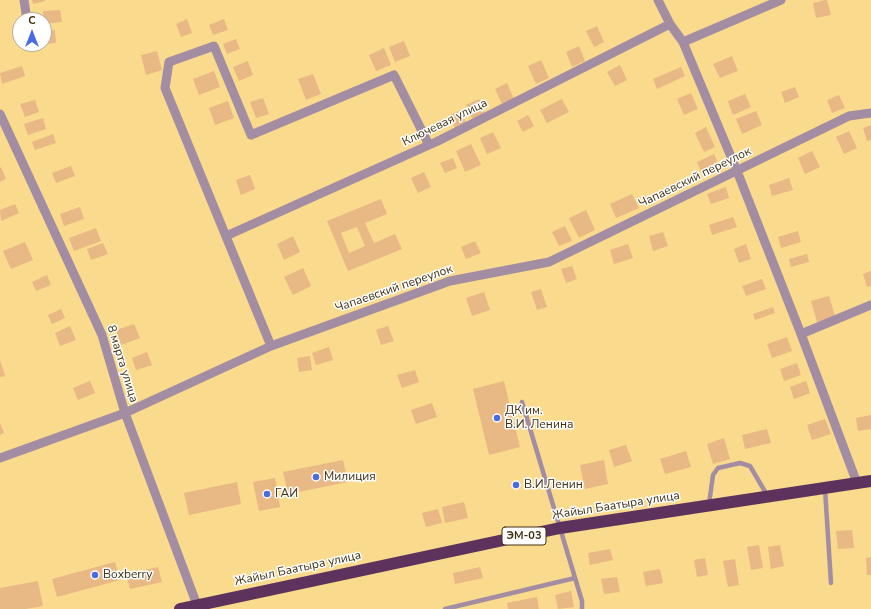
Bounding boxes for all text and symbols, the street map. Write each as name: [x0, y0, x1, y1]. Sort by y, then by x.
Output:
north arrow: [12, 12, 52, 52]
text: С: [28, 13, 36, 28]
street label: Ключевая улица: [400, 96, 490, 150]
street label: Чапаевский переулок: [636, 145, 754, 211]
street label: Чапаевский переулок: [333, 262, 455, 316]
street label: 8 марта улица: [103, 324, 141, 404]
place label: ДК им. В.И. Ленина: [505, 404, 573, 432]
marker: ДК им. В.И. Ленина: [492, 413, 502, 423]
place label: Милиция: [324, 470, 376, 484]
marker: Милиция: [311, 472, 321, 482]
place label: В.И.Ленин: [524, 478, 583, 492]
marker: В.И.Ленин: [511, 480, 521, 490]
place label: ГАИ: [275, 487, 298, 501]
marker: ГАИ: [262, 489, 272, 499]
street label: Жайыл Баатыра улица: [551, 489, 681, 523]
road number: ЭМ-03: [502, 527, 546, 545]
street label: Жайыл Баатыра улица: [233, 549, 363, 589]
place label: Boxberry: [103, 568, 152, 582]
marker: Boxberry: [90, 570, 100, 580]

